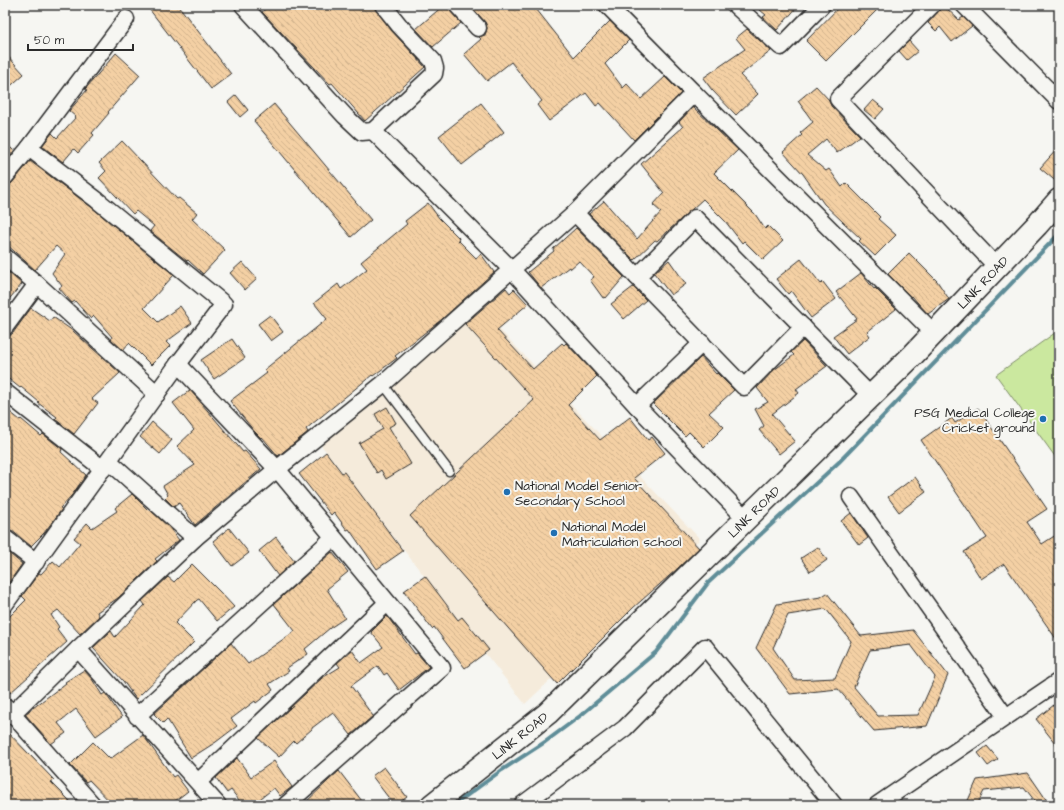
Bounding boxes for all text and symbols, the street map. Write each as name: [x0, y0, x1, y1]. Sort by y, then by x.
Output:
scale bar: [28, 26, 133, 52]
text: 50 m: [34, 32, 65, 49]
street label: LINK ROAD: [954, 252, 1013, 313]
place label: PSG Medical College Cricket ground: [914, 404, 1035, 438]
marker: PSG Medical College Cricket ground: [1038, 414, 1048, 424]
place label: National Model Senior Secondary School: [515, 477, 642, 511]
street label: LINK ROAD: [724, 482, 785, 542]
marker: National Model Senior Secondary School: [502, 487, 512, 497]
place label: National Model Matriculation school: [562, 518, 681, 551]
marker: National Model Matriculation school: [549, 528, 559, 538]
street label: LINK ROAD: [489, 708, 553, 764]

